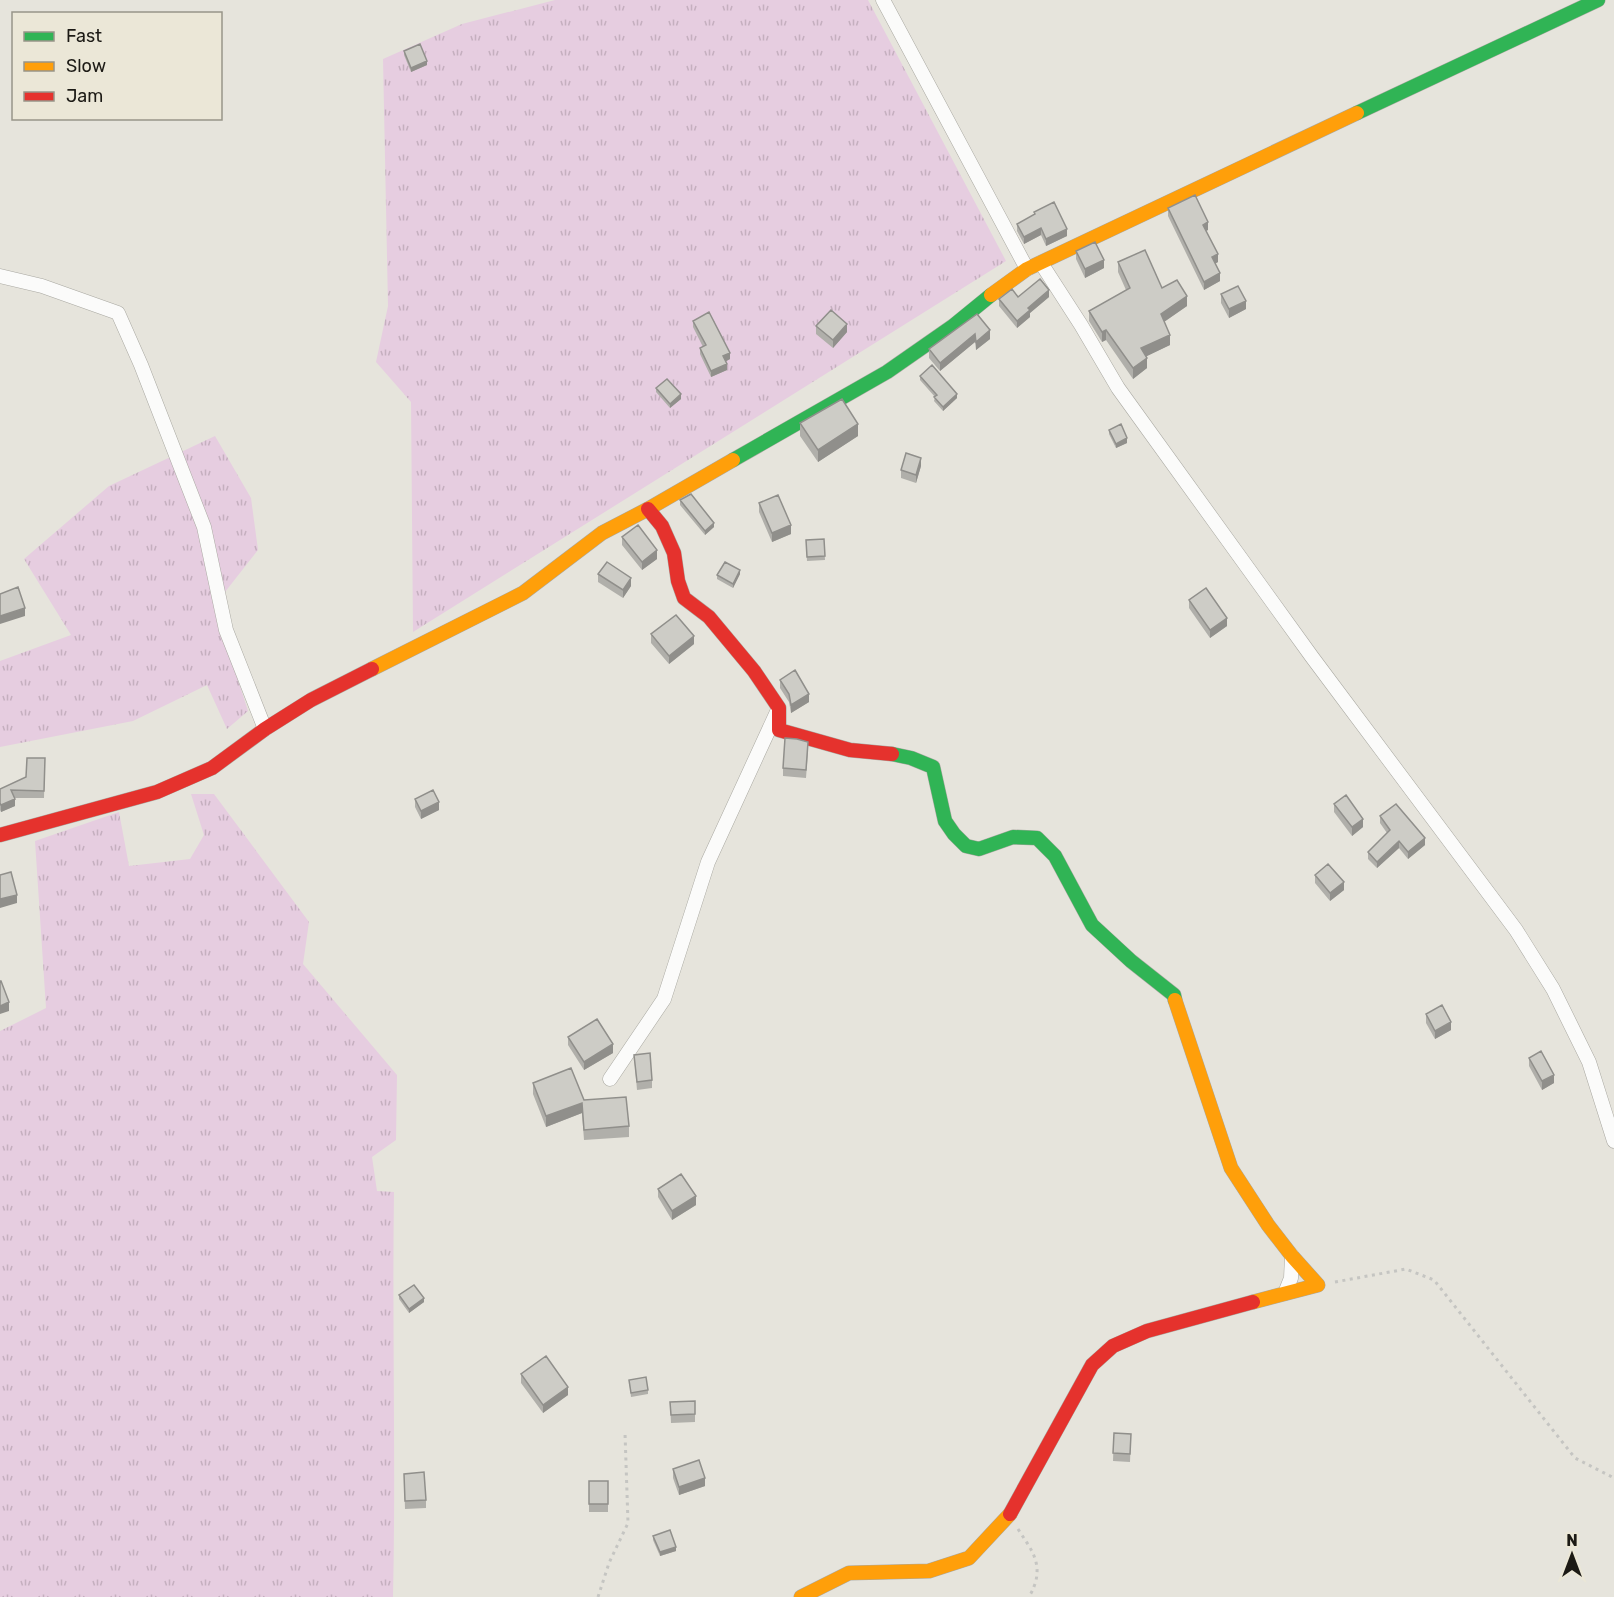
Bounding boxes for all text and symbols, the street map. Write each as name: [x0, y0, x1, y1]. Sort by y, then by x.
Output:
legend: [12, 12, 222, 120]
text: Fast: [66, 25, 102, 47]
text: Slow: [66, 55, 106, 77]
text: Jam: [66, 85, 103, 107]
north arrow: [1542, 1525, 1602, 1585]
text: N: [1566, 1531, 1578, 1550]

